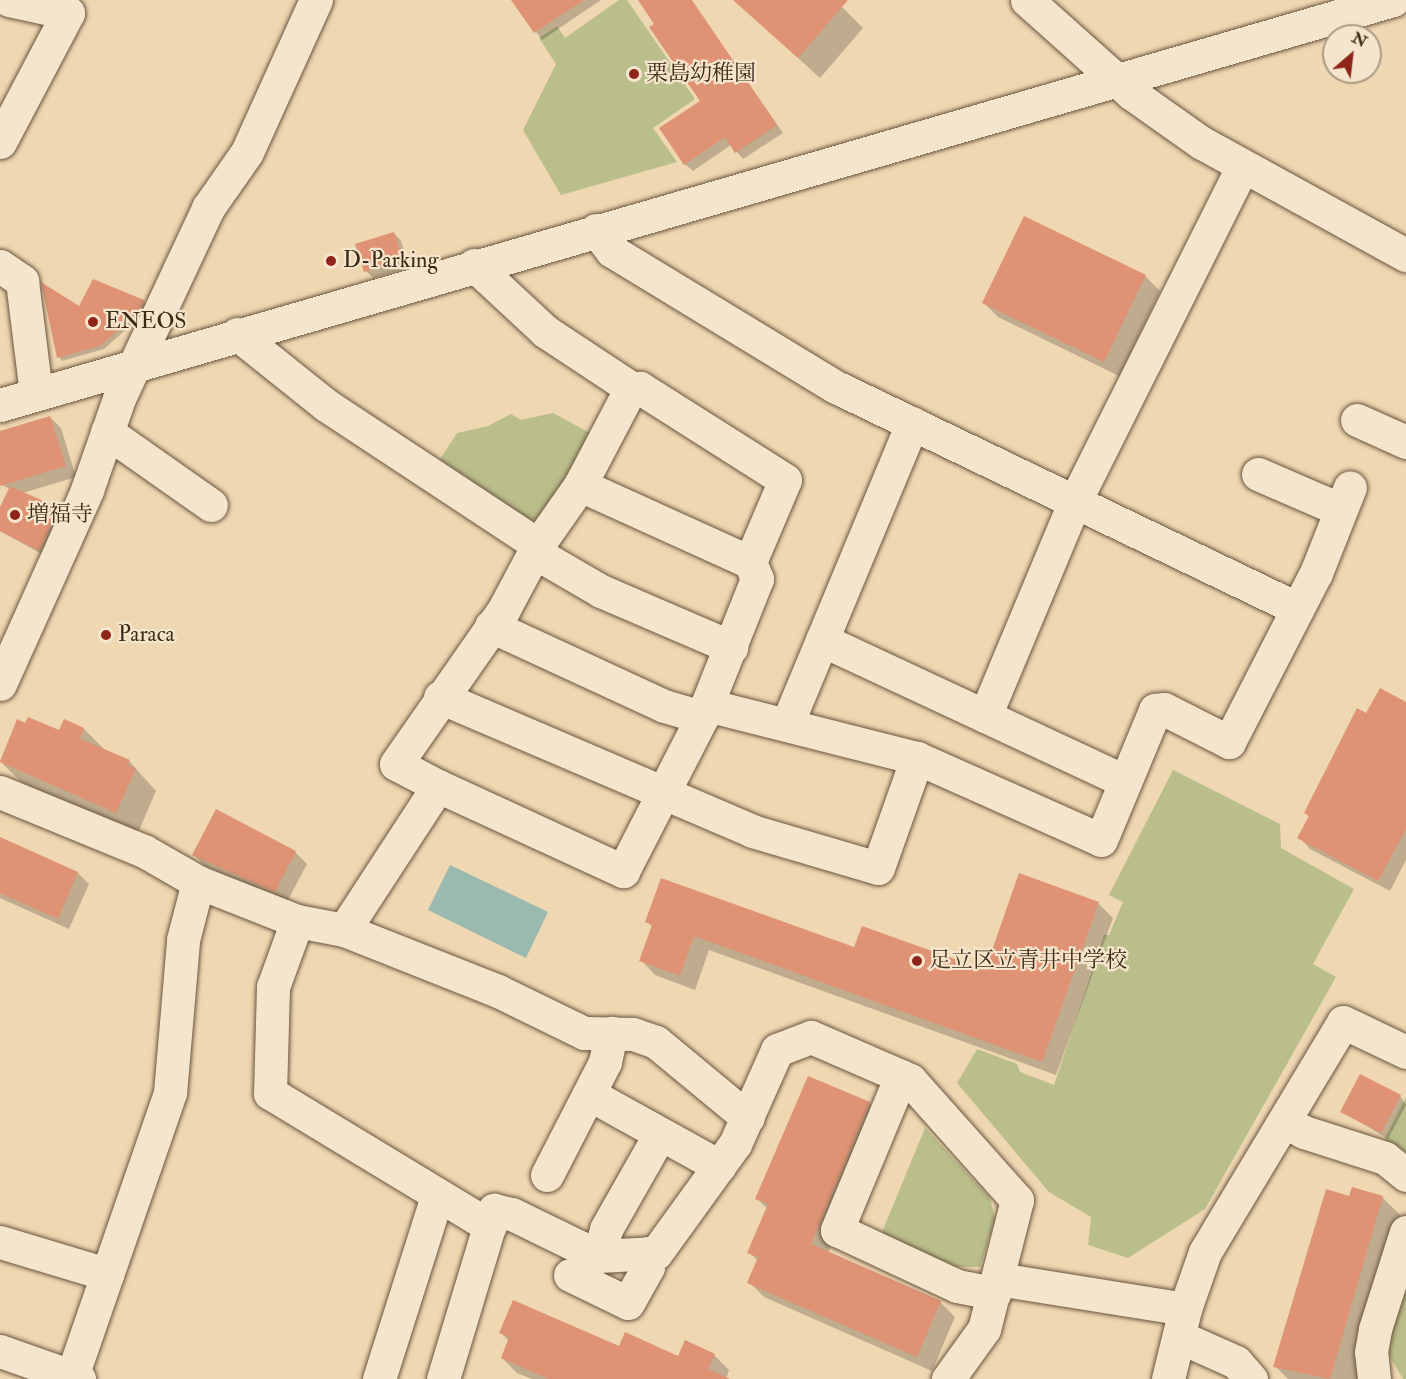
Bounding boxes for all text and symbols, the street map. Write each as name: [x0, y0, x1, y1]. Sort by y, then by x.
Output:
north arrow: [1322, 24, 1382, 84]
text: N: [1348, 28, 1371, 52]
place label: 栗島幼稚園: [646, 61, 756, 87]
marker: 栗島幼稚園: [627, 67, 641, 81]
place label: D-Parking: [343, 248, 438, 274]
marker: D-Parking: [324, 254, 338, 268]
place label: ENEOS: [105, 309, 187, 335]
marker: ENEOS: [86, 315, 100, 329]
place label: 増福寺: [27, 502, 93, 528]
marker: 増福寺: [8, 508, 22, 522]
place label: Paraca: [118, 622, 175, 648]
marker: Paraca: [99, 628, 113, 642]
place label: 足立区立青井中学校: [929, 948, 1127, 974]
marker: 足立区立青井中学校: [910, 954, 924, 968]

